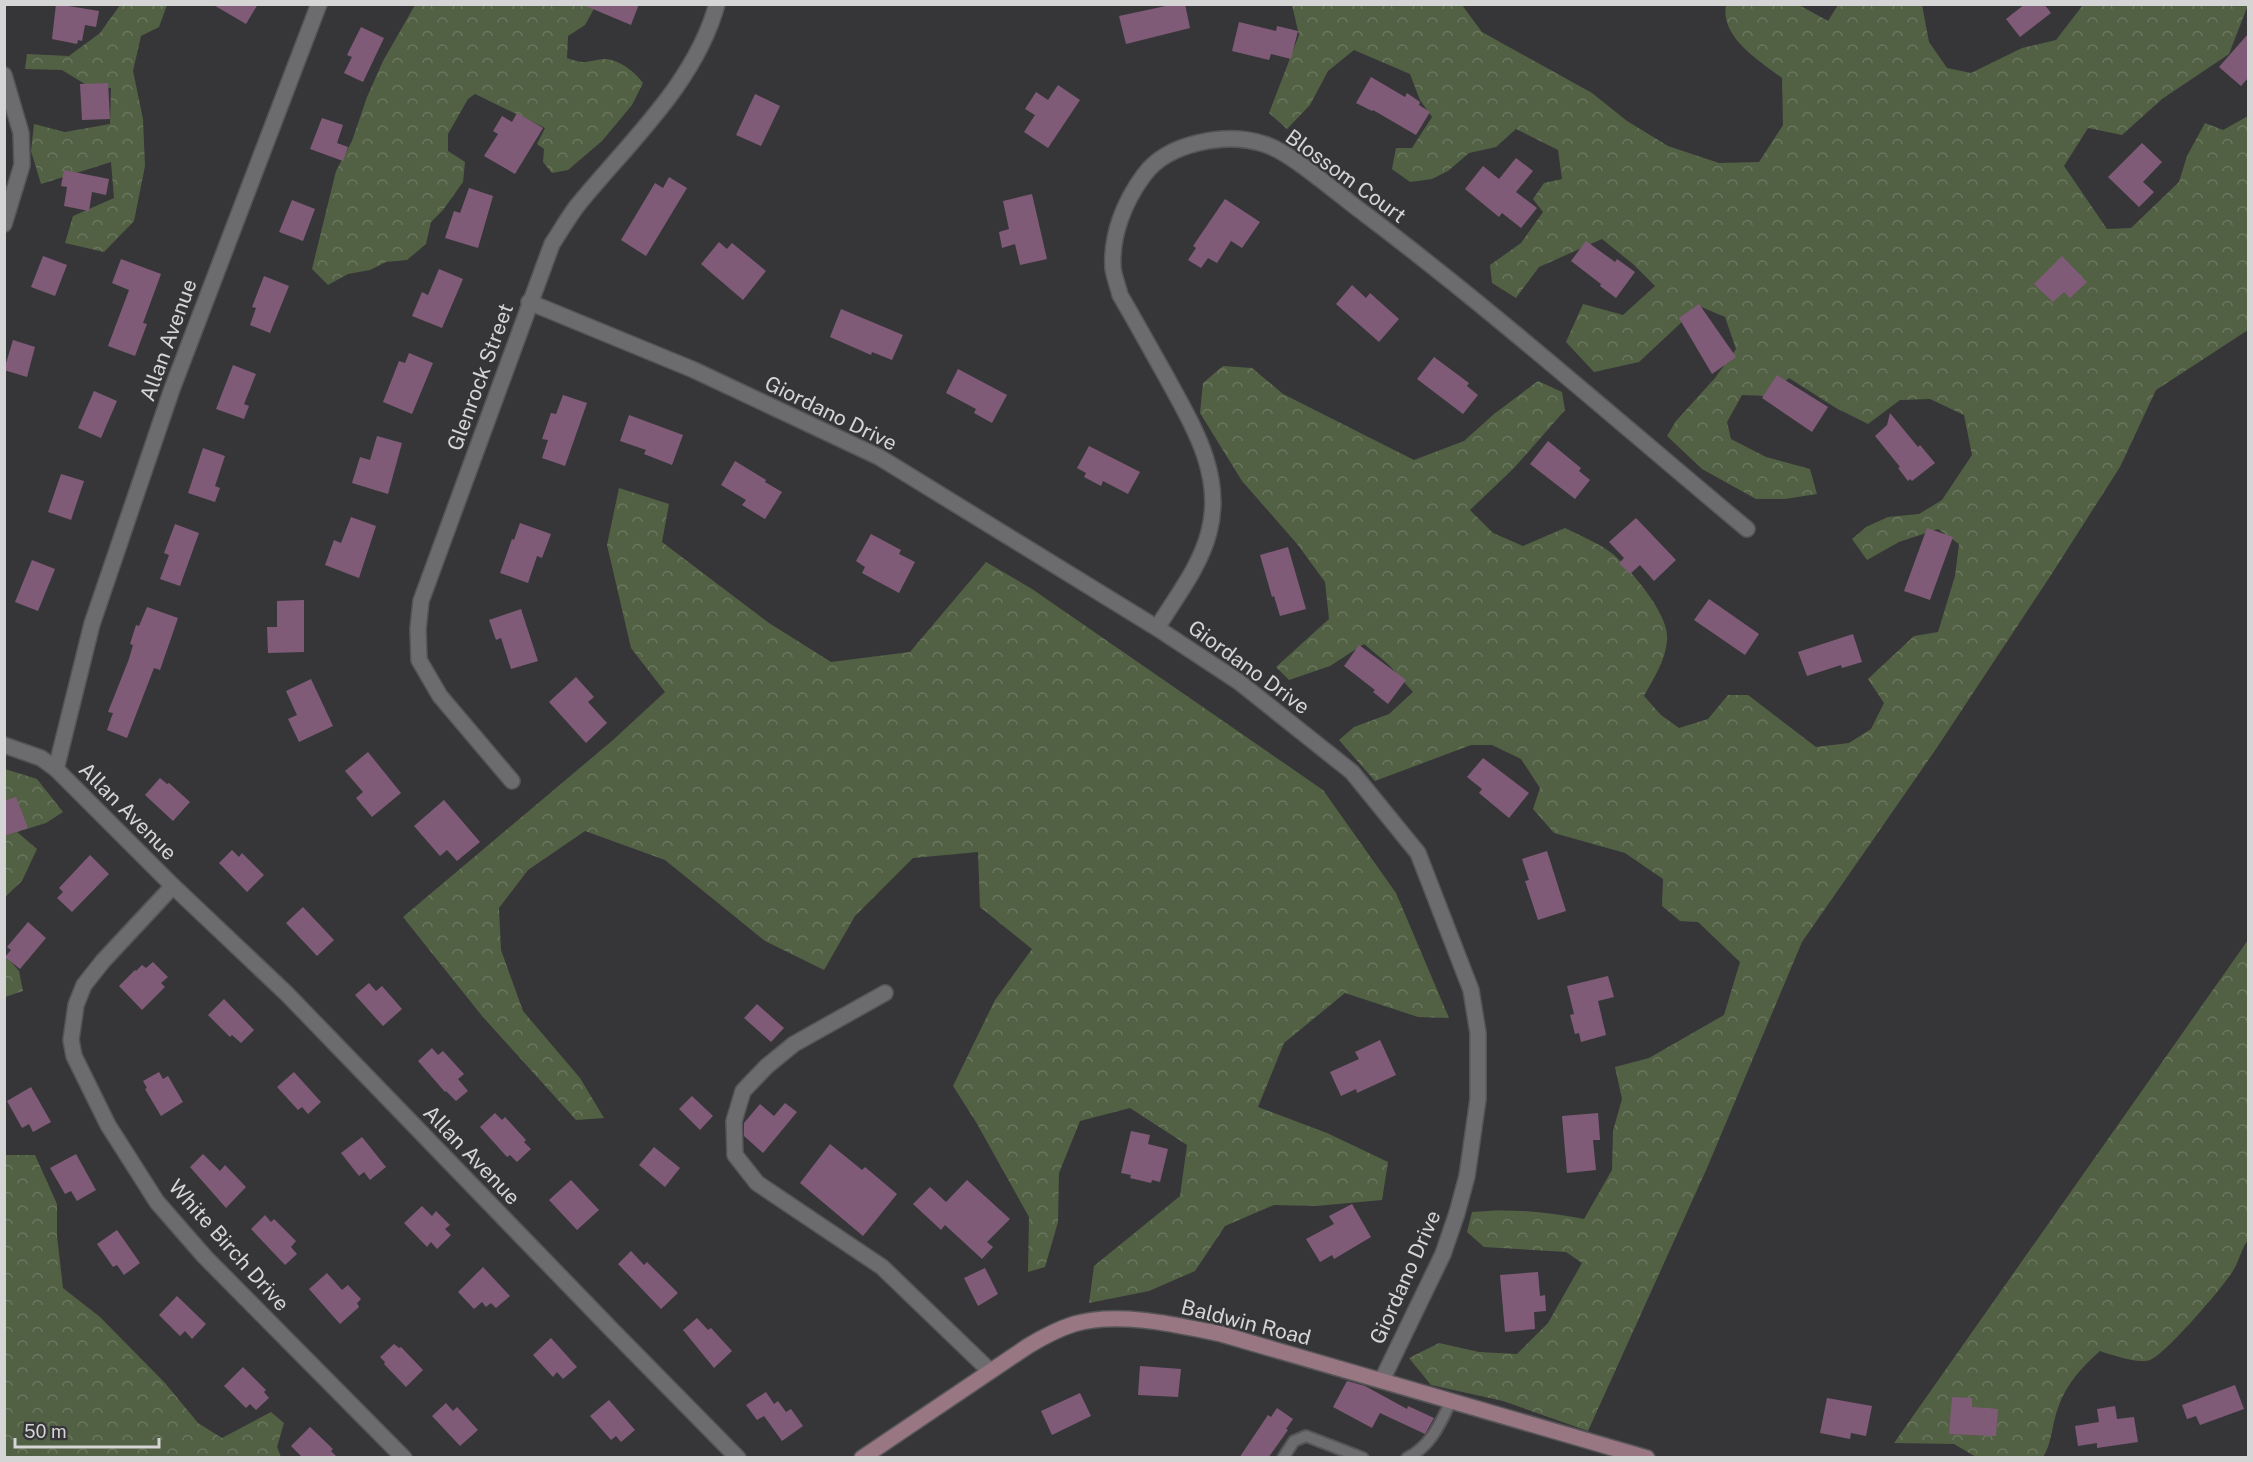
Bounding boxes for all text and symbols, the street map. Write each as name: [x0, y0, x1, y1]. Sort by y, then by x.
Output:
street label: Blossom Court: [1281, 124, 1411, 228]
street label: Allan Avenue: [134, 275, 202, 405]
street label: Glenrock Street: [442, 300, 518, 454]
street label: Giordano Drive: [761, 370, 901, 456]
street label: Giordano Drive: [1183, 615, 1315, 719]
street label: Allan Avenue: [74, 757, 182, 865]
street label: Allan Avenue: [418, 1100, 526, 1210]
street label: White Birch Drive: [163, 1174, 295, 1316]
street label: Giordano Drive: [1364, 1206, 1446, 1348]
street label: Baldwin Road: [1179, 1294, 1313, 1350]
scale bar: [15, 1411, 159, 1449]
text: 50 m: [24, 1421, 67, 1442]

